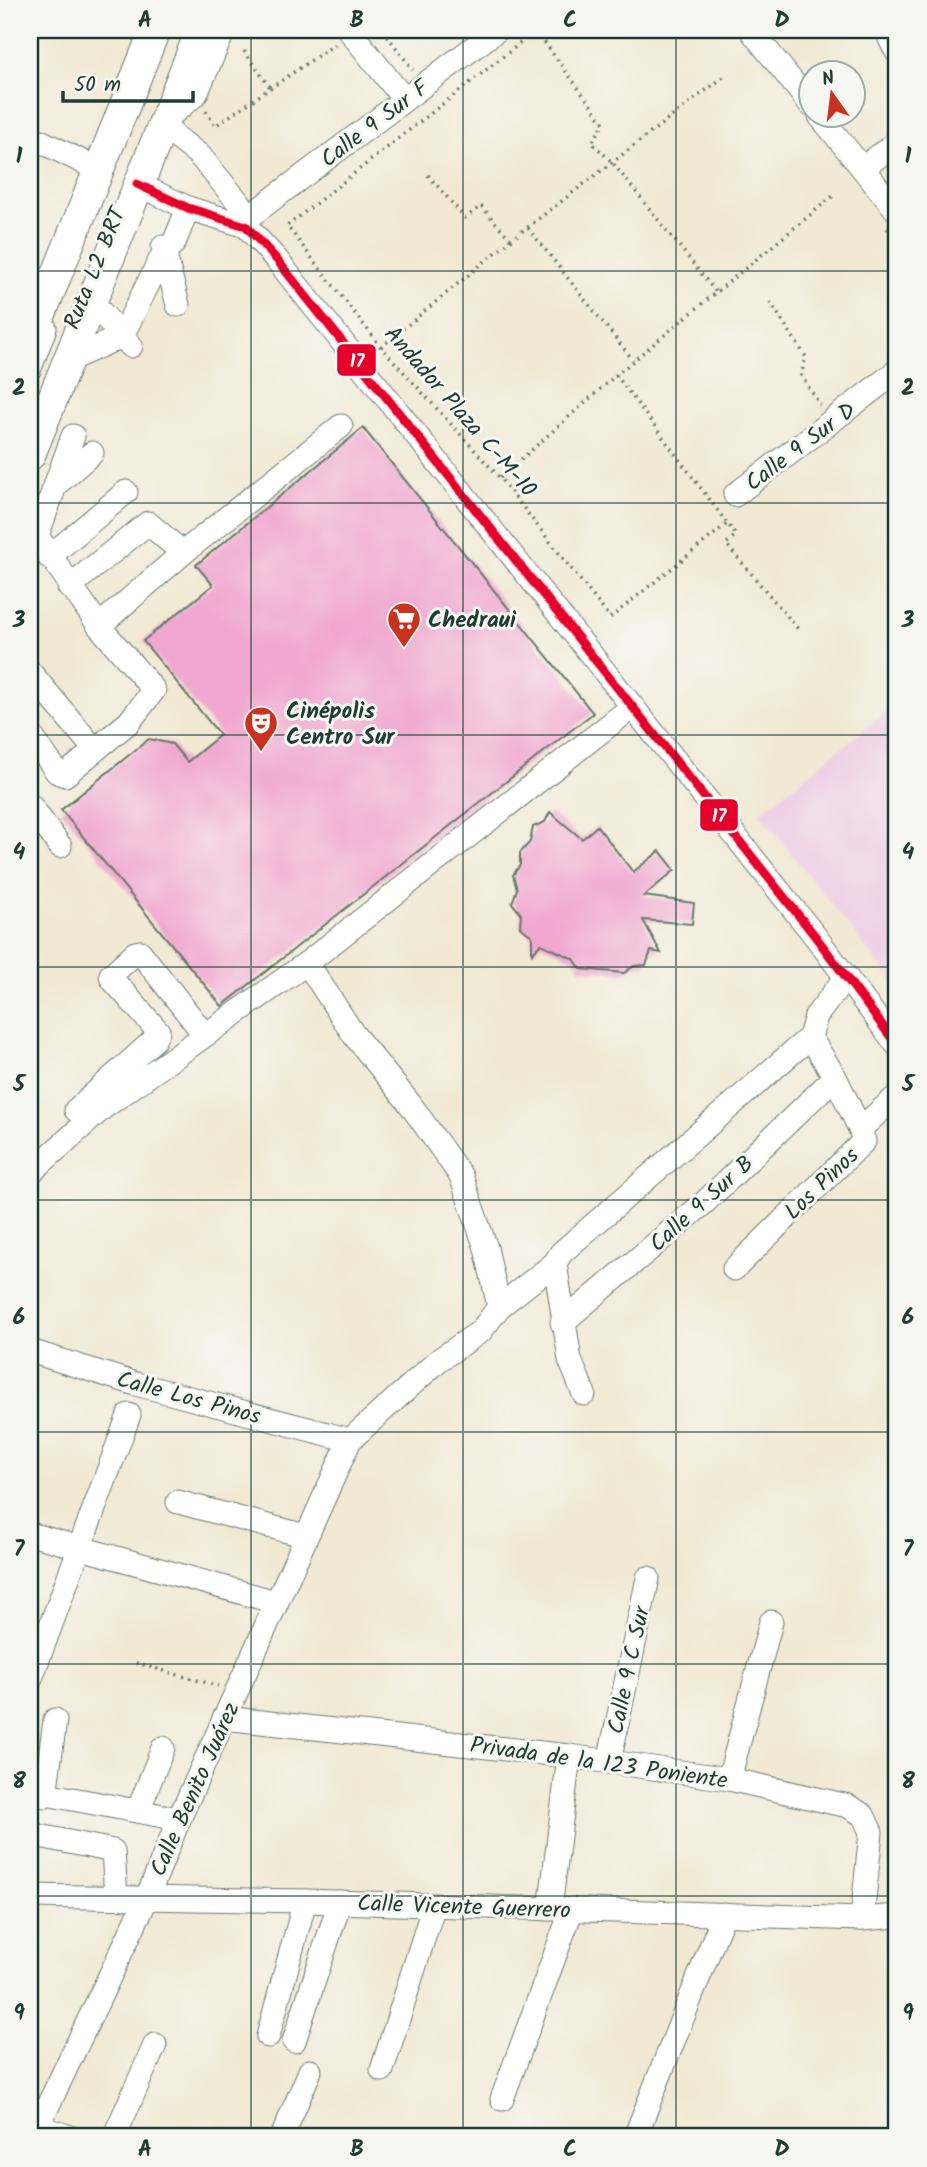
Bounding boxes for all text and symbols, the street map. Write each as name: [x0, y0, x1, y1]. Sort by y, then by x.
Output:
text: A: [138, 3, 152, 39]
text: B: [350, 3, 364, 39]
text: C: [563, 3, 577, 39]
text: D: [774, 3, 790, 39]
scale bar: [63, 60, 192, 104]
north arrow: [797, 60, 867, 130]
text: N: [819, 63, 838, 95]
text: 50 m: [74, 69, 121, 102]
street label: Calle 9 Sur F: [313, 71, 439, 177]
text: 1: [16, 139, 23, 175]
text: 1: [905, 139, 912, 175]
street label: Ruta L2 BRT: [55, 201, 137, 335]
street label: Andador Plaza C-M-10: [374, 318, 545, 506]
line badge: 17: [336, 343, 377, 377]
text: 17: [350, 347, 365, 377]
text: 2: [12, 371, 26, 407]
text: 2: [901, 371, 915, 407]
street label: Calle 9 Sur D: [738, 394, 864, 501]
supermarket icon: Chedraui: [385, 600, 423, 649]
text: 3: [12, 603, 26, 639]
place label: Chedraui: [428, 603, 517, 639]
text: 3: [901, 603, 915, 639]
place label: Cinépolis Centro Sur: [286, 694, 396, 756]
theatre icon: Cinépolis Centro Sur: [242, 704, 280, 753]
line badge: 17: [699, 798, 739, 832]
text: 17: [712, 802, 727, 832]
text: 4: [13, 835, 26, 871]
text: 4: [902, 835, 915, 871]
text: 5: [12, 1067, 27, 1103]
text: 5: [901, 1067, 916, 1103]
street label: Los Pinos: [777, 1139, 868, 1229]
street label: Calle 9 Sur B: [642, 1147, 763, 1262]
text: 6: [13, 1300, 25, 1336]
text: 6: [902, 1300, 914, 1336]
street label: Calle Los Pinos: [112, 1362, 265, 1436]
text: 7: [14, 1532, 26, 1568]
text: 7: [903, 1532, 915, 1568]
street label: Calle 9 C Sur: [599, 1602, 661, 1738]
street label: Calle Benito Juárez: [141, 1697, 250, 1883]
street label: Privada de la 123 Poniente: [468, 1728, 730, 1800]
text: 8: [12, 1764, 26, 1800]
text: 8: [901, 1764, 915, 1800]
street label: Calle Vicente Guerrero: [357, 1886, 571, 1930]
text: 9: [13, 1996, 25, 2032]
text: 9: [902, 1996, 914, 2032]
text: A: [138, 2132, 152, 2167]
text: B: [350, 2132, 364, 2167]
text: C: [563, 2132, 577, 2167]
text: D: [774, 2132, 790, 2167]

